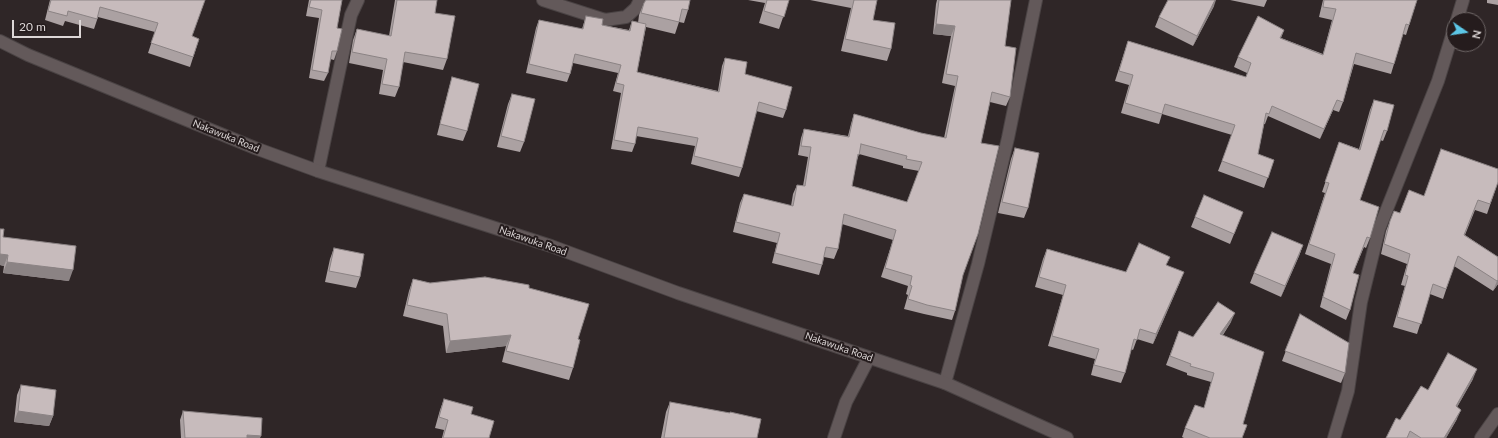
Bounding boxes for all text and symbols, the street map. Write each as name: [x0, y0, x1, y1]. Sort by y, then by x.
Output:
scale bar: [14, 12, 83, 38]
north arrow: [1446, 12, 1486, 52]
text: 20 m: [19, 19, 46, 34]
text: N: [1470, 29, 1484, 40]
street label: Nakawuka Road: [191, 117, 261, 155]
street label: Nakawuka Road: [498, 224, 568, 258]
street label: Nakawuka Road: [804, 330, 874, 364]

